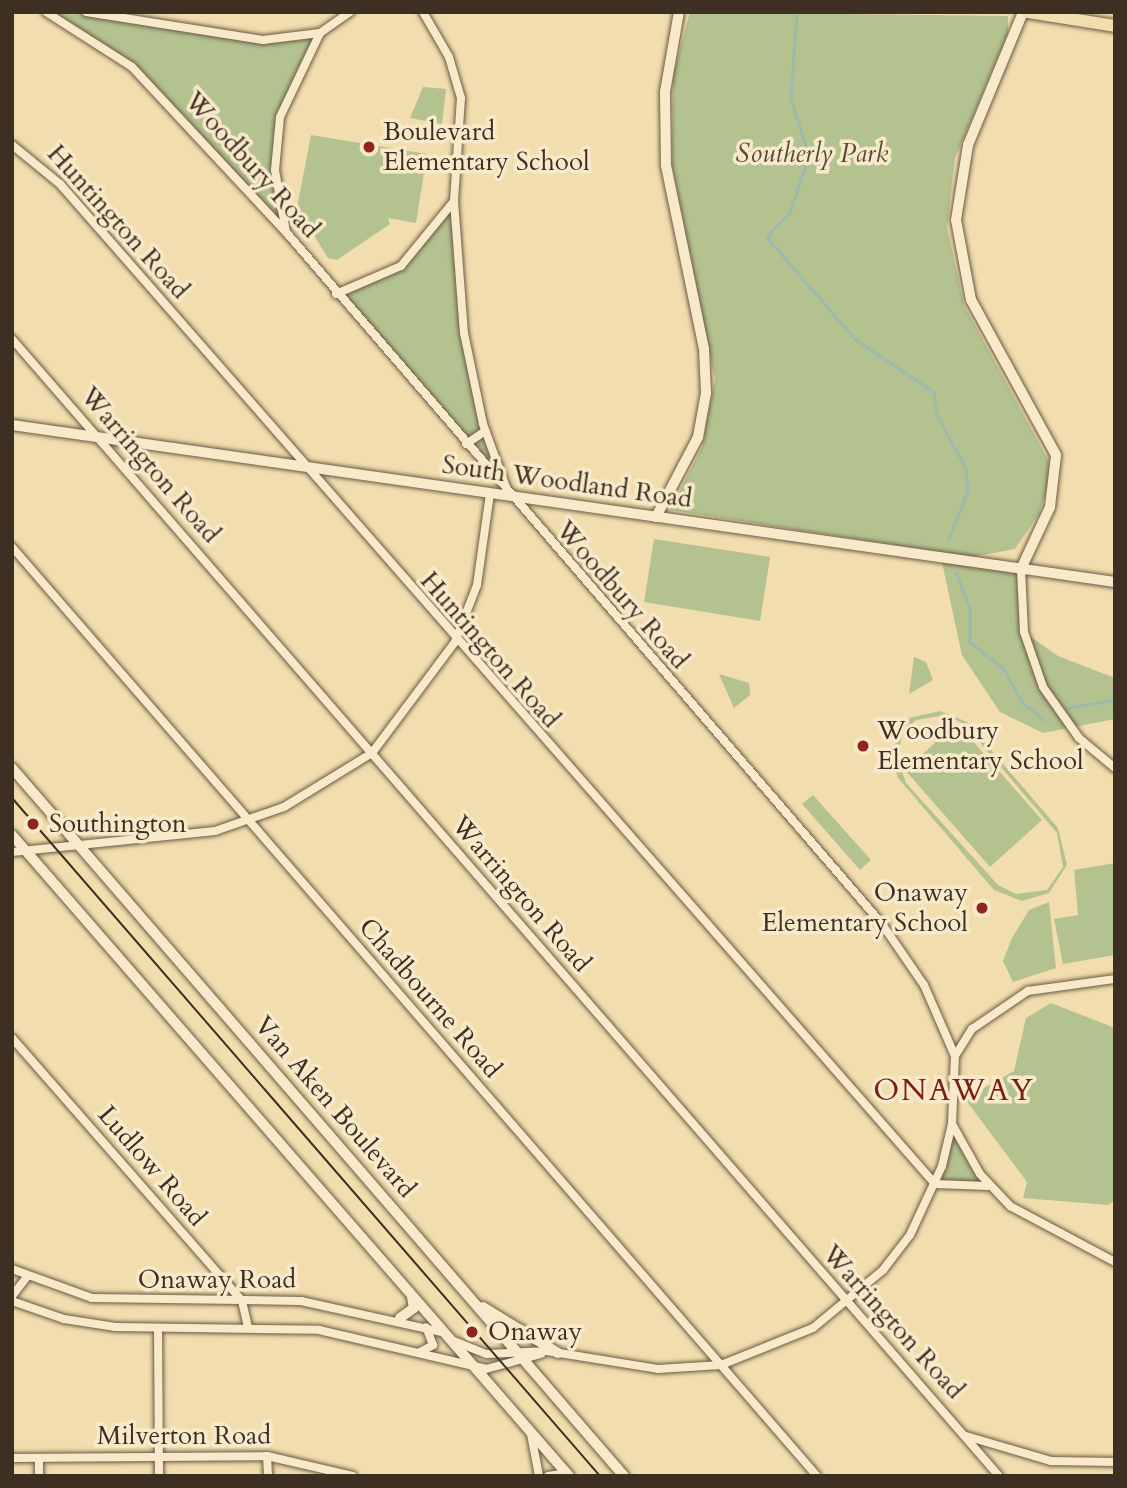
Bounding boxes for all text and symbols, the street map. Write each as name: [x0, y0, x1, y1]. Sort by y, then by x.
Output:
street label: Woodbury Road: [178, 85, 326, 245]
place label: Boulevard Elementary School: [383, 116, 590, 178]
street label: Huntington Road: [41, 138, 195, 306]
park label: Southerly Park: [736, 138, 888, 170]
marker: Boulevard Elementary School: [361, 139, 377, 155]
street label: Warrington Road: [74, 381, 226, 549]
street label: South Woodland Road: [440, 449, 694, 515]
street label: Woodbury Road: [549, 514, 695, 676]
street label: Huntington Road: [414, 565, 566, 735]
place label: Woodbury Elementary School: [877, 715, 1084, 776]
marker: Woodbury Elementary School: [855, 738, 871, 754]
place label: Southington: [49, 808, 187, 840]
street label: Warrington Road: [445, 810, 597, 978]
marker: Southington: [23, 814, 43, 834]
place label: Onaway Elementary School: [761, 877, 968, 938]
marker: Onaway Elementary School: [974, 900, 990, 916]
street label: Chadbourne Road: [352, 912, 508, 1084]
street label: Van Aken Boulevard: [248, 1010, 422, 1204]
district label: ONAWAY: [874, 1073, 1034, 1109]
street label: Ludlow Road: [91, 1099, 213, 1233]
street label: Warrington Road: [816, 1238, 970, 1406]
street label: Onaway Road: [138, 1264, 296, 1296]
place label: Onaway: [488, 1316, 582, 1348]
marker: Onaway: [462, 1322, 482, 1342]
street label: Milverton Road: [97, 1420, 271, 1452]

